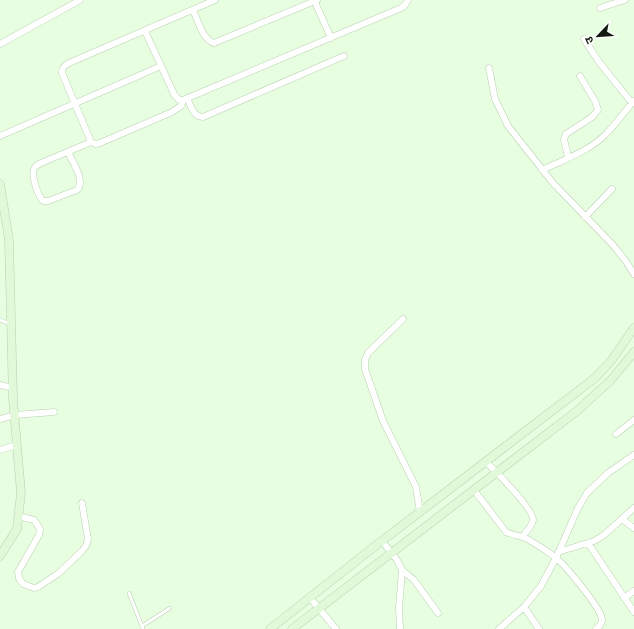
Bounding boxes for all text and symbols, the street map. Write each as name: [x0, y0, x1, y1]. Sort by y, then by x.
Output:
north arrow: [578, 16, 618, 56]
text: उ: [581, 34, 597, 46]

